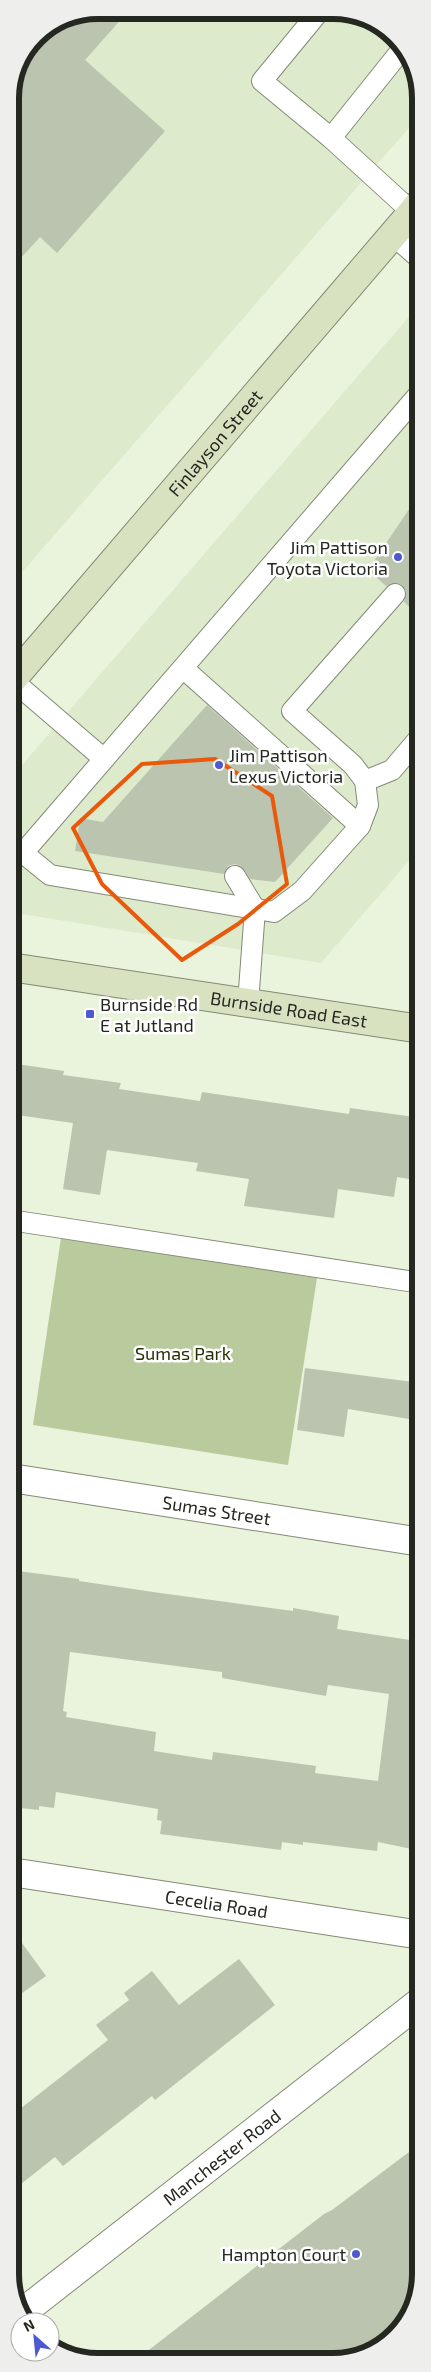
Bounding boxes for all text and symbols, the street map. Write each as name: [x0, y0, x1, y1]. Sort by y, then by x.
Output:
street label: Finlayson Street: [163, 385, 267, 500]
place label: Jim Pattison Toyota Victoria: [267, 536, 388, 579]
marker: Jim Pattison Toyota Victoria: [392, 551, 404, 563]
place label: Jim Pattison Lexus Victoria: [229, 744, 343, 787]
marker: Jim Pattison Lexus Victoria: [213, 759, 225, 771]
street label: Burnside Road East: [209, 986, 369, 1032]
place label: Burnside Rd E at Jutland: [100, 993, 198, 1036]
marker: Burnside Rd E at Jutland: [84, 1008, 96, 1020]
park label: Sumas Park: [135, 1342, 231, 1364]
street label: Sumas Street: [161, 1491, 272, 1529]
street label: Cecelia Road: [164, 1885, 269, 1922]
street label: Manchester Road: [158, 2104, 285, 2210]
place label: Hampton Court: [222, 2243, 346, 2265]
marker: Hampton Court: [350, 2248, 362, 2260]
north arrow: [10, 2312, 60, 2362]
text: N: [21, 2315, 37, 2335]

